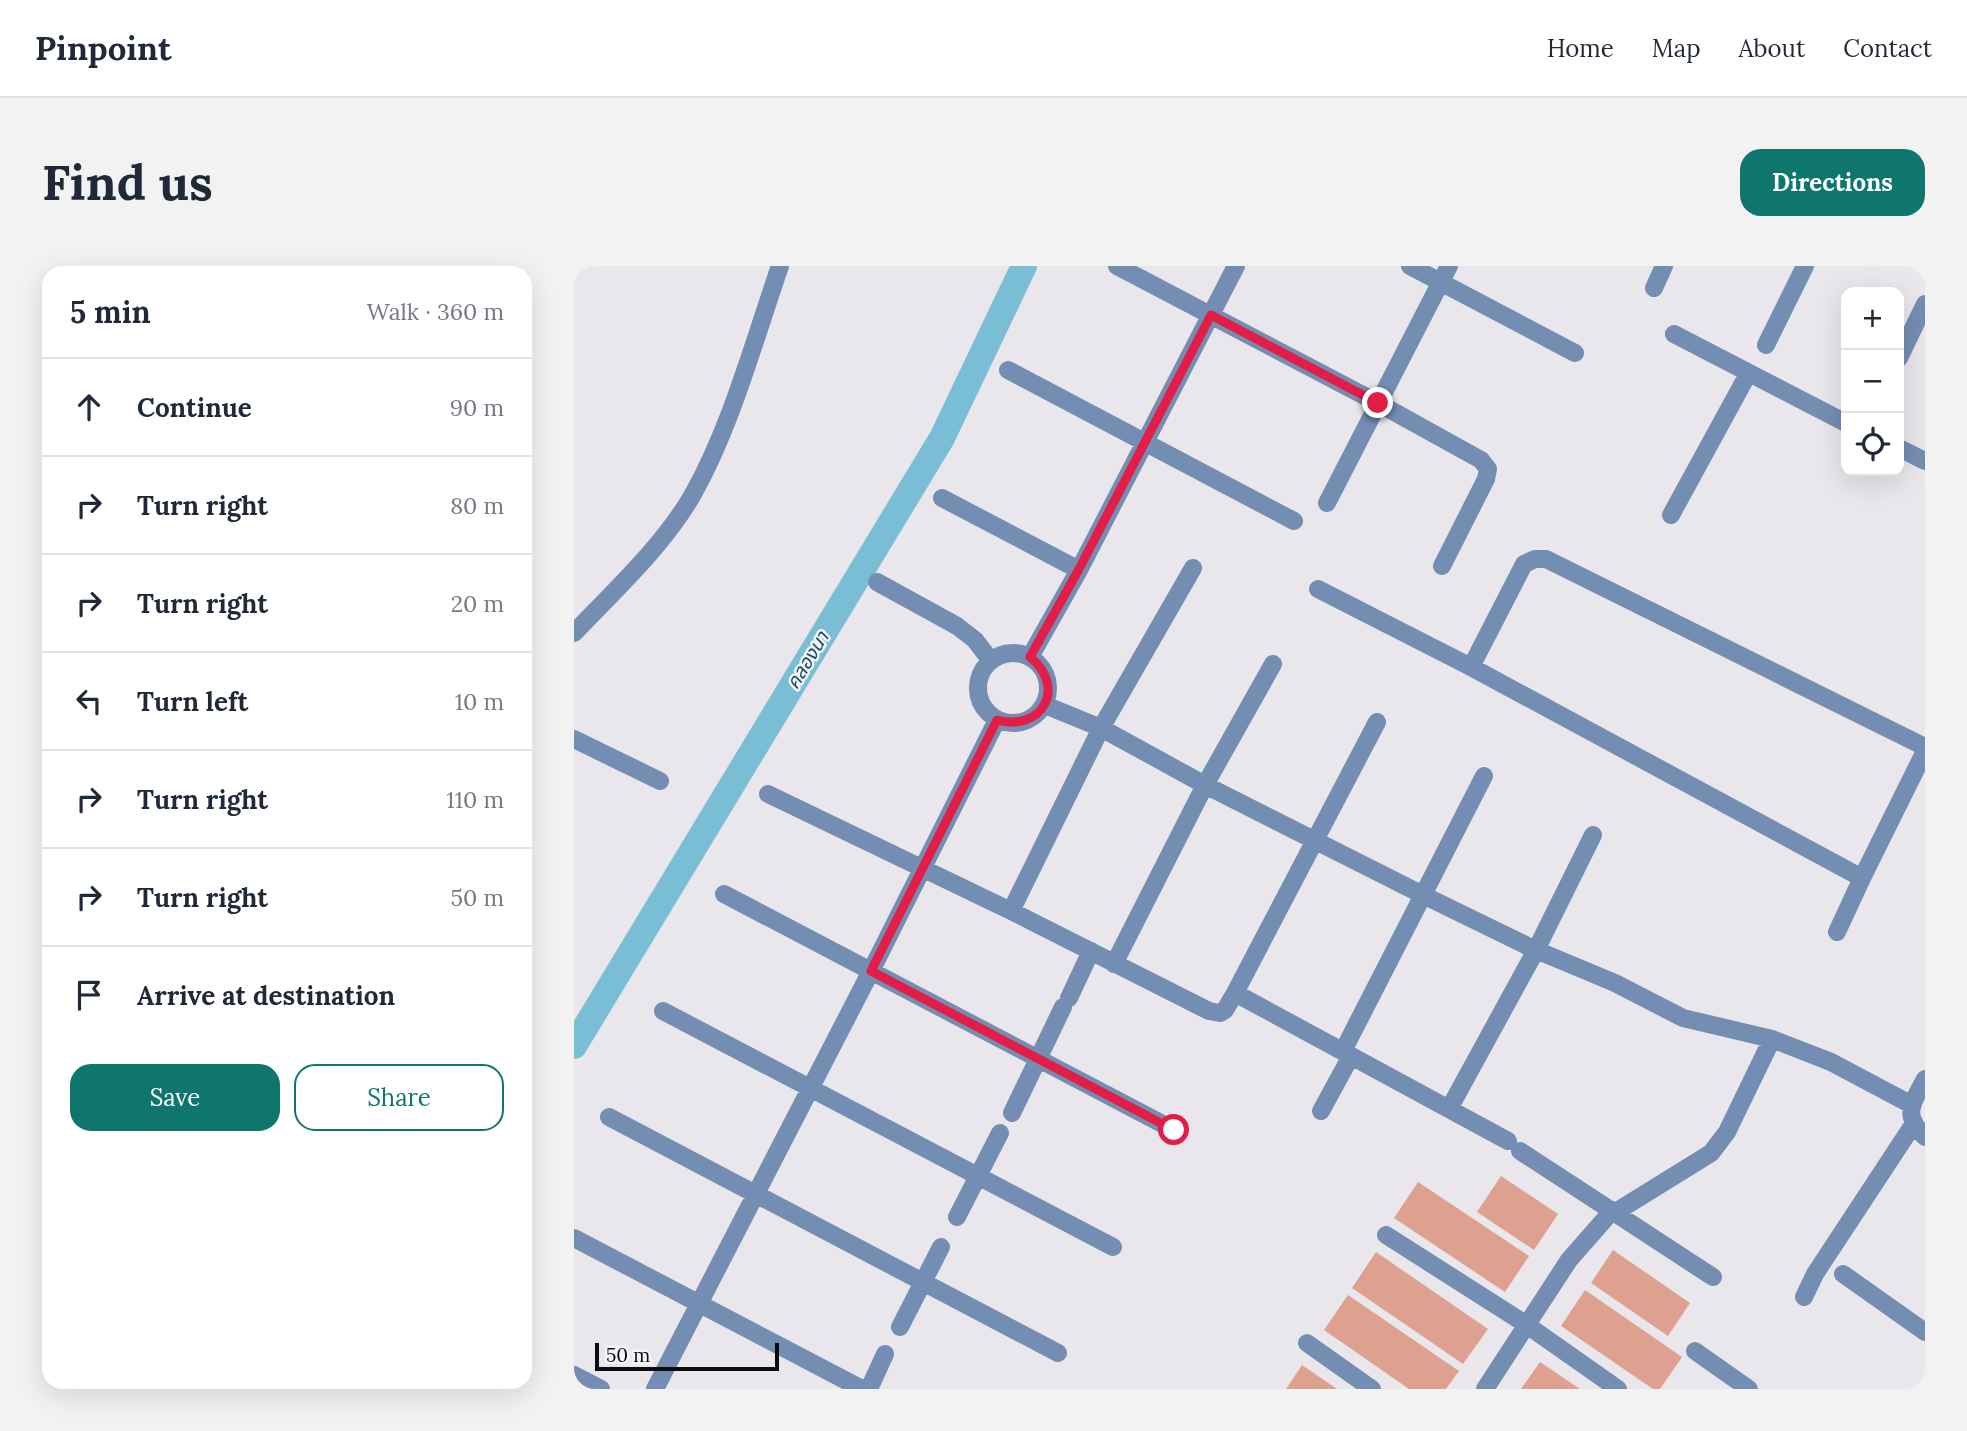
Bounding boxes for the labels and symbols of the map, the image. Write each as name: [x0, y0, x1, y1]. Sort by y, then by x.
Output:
route end: [1362, 387, 1393, 418]
water label: คลองนา: [780, 626, 834, 693]
route start: [1158, 1114, 1189, 1145]
scale bar: [595, 1340, 779, 1372]

